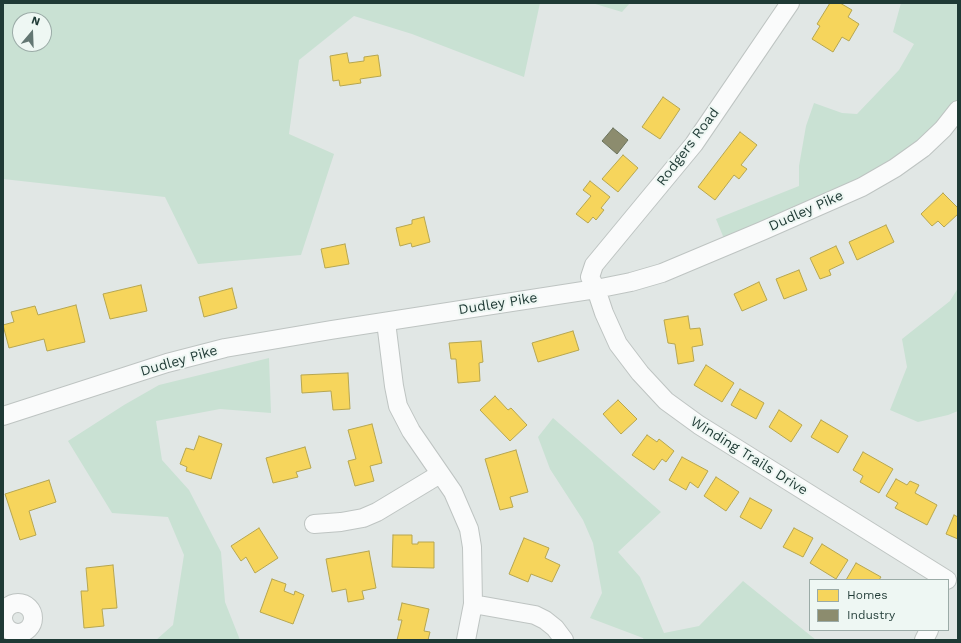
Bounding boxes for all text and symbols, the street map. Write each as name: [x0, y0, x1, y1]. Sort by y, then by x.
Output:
north arrow: [12, 12, 52, 52]
text: N: [30, 14, 42, 29]
street label: Rodgers Road: [653, 105, 723, 189]
street label: Dudley Pike: [766, 187, 846, 235]
street label: Dudley Pike: [457, 289, 539, 319]
street label: Dudley Pike: [138, 342, 220, 380]
street label: Winding Trails Drive: [687, 413, 811, 499]
legend: [809, 579, 949, 631]
text: Homes: [847, 588, 888, 602]
text: Industry: [847, 608, 895, 622]

